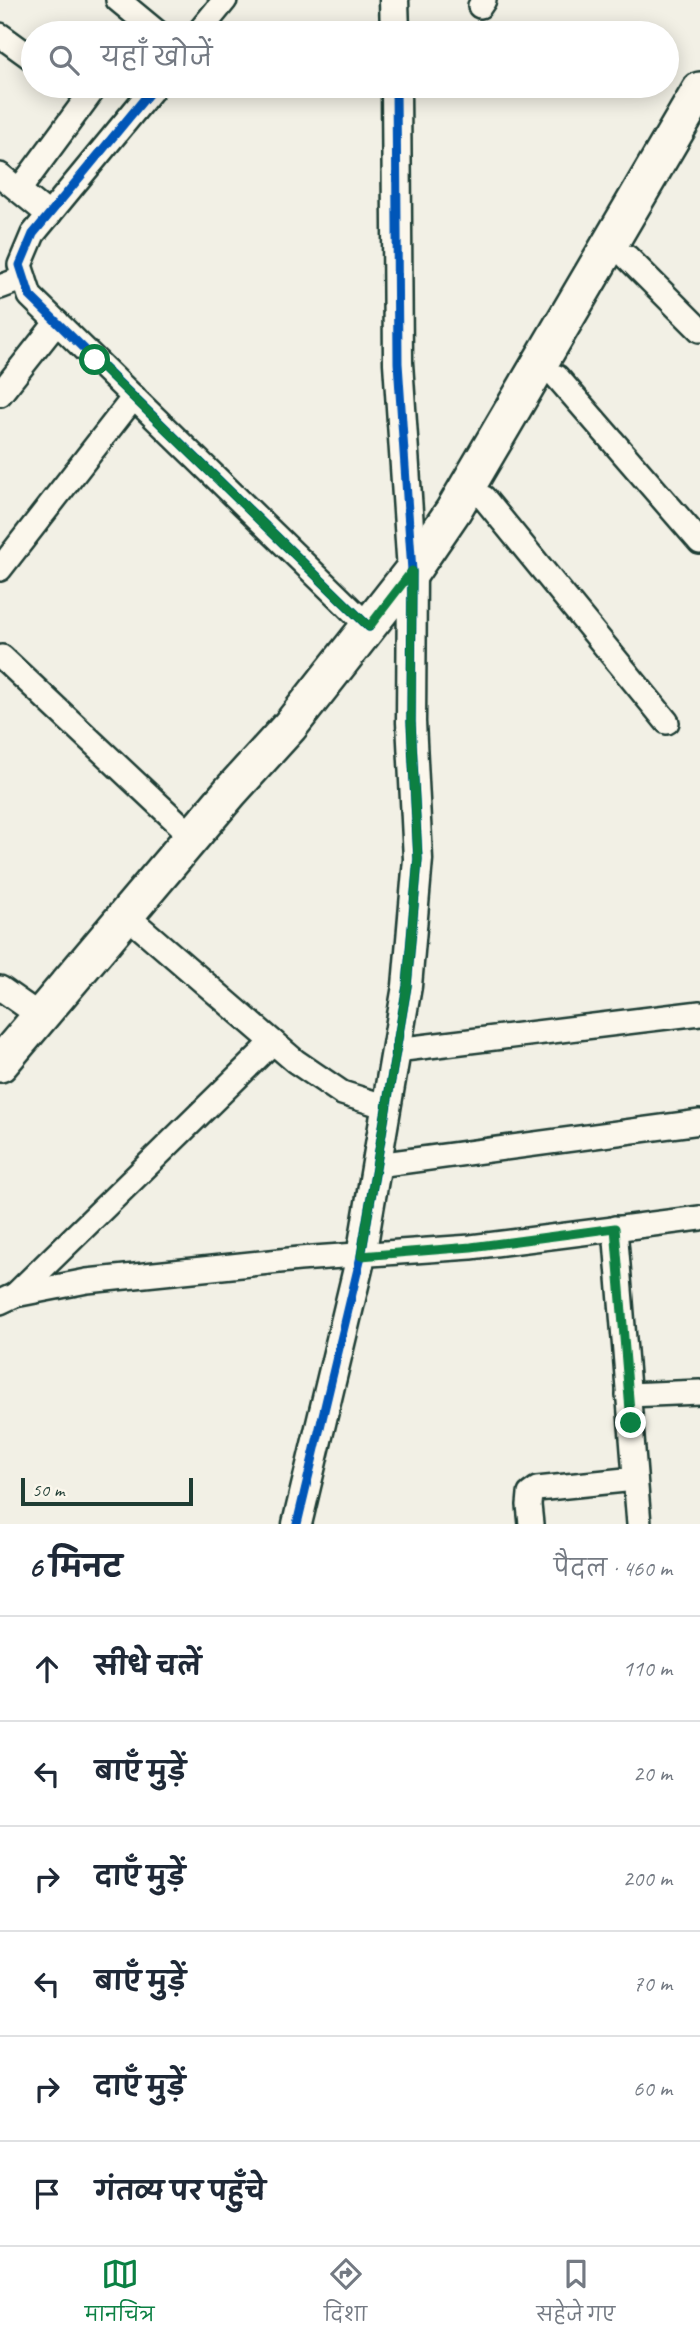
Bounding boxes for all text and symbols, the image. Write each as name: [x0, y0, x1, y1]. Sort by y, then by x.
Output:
search box: [21, 21, 679, 98]
icon: search: [45, 41, 83, 79]
text: यहाँ खोजें: [101, 41, 212, 74]
route start: [79, 344, 110, 375]
route end: [615, 1407, 646, 1438]
scale bar: [21, 1475, 192, 1507]
text: 50 m: [32, 1478, 64, 1502]
text: 6 मिनट: [28, 1548, 122, 1586]
text: पैदल · 460 m: [554, 1554, 672, 1583]
icon: ahead: [28, 1650, 66, 1688]
text: सीधे चलें: [95, 1650, 201, 1683]
text: 110 m: [623, 1654, 672, 1683]
icon: left: [28, 1755, 66, 1793]
text: बाएँ मुड़ें: [95, 1755, 186, 1788]
text: 20 m: [633, 1759, 672, 1788]
icon: right: [28, 1860, 66, 1898]
text: दाएँ मुड़ें: [95, 1860, 185, 1893]
text: 200 m: [623, 1864, 672, 1893]
icon: left: [28, 1965, 66, 2003]
text: बाएँ मुड़ें: [95, 1965, 186, 1998]
text: 70 m: [633, 1969, 672, 1998]
icon: right: [28, 2070, 66, 2108]
text: दाएँ मुड़ें: [95, 2070, 185, 2103]
text: 60 m: [633, 2074, 672, 2103]
icon: arrive: [28, 2175, 66, 2213]
text: गंतव्य पर पहुँचे: [95, 2175, 266, 2208]
tab: मानचित्र: [85, 2255, 154, 2335]
tab: दिशा: [324, 2255, 367, 2335]
tab: सहेजे गए: [537, 2255, 615, 2335]

